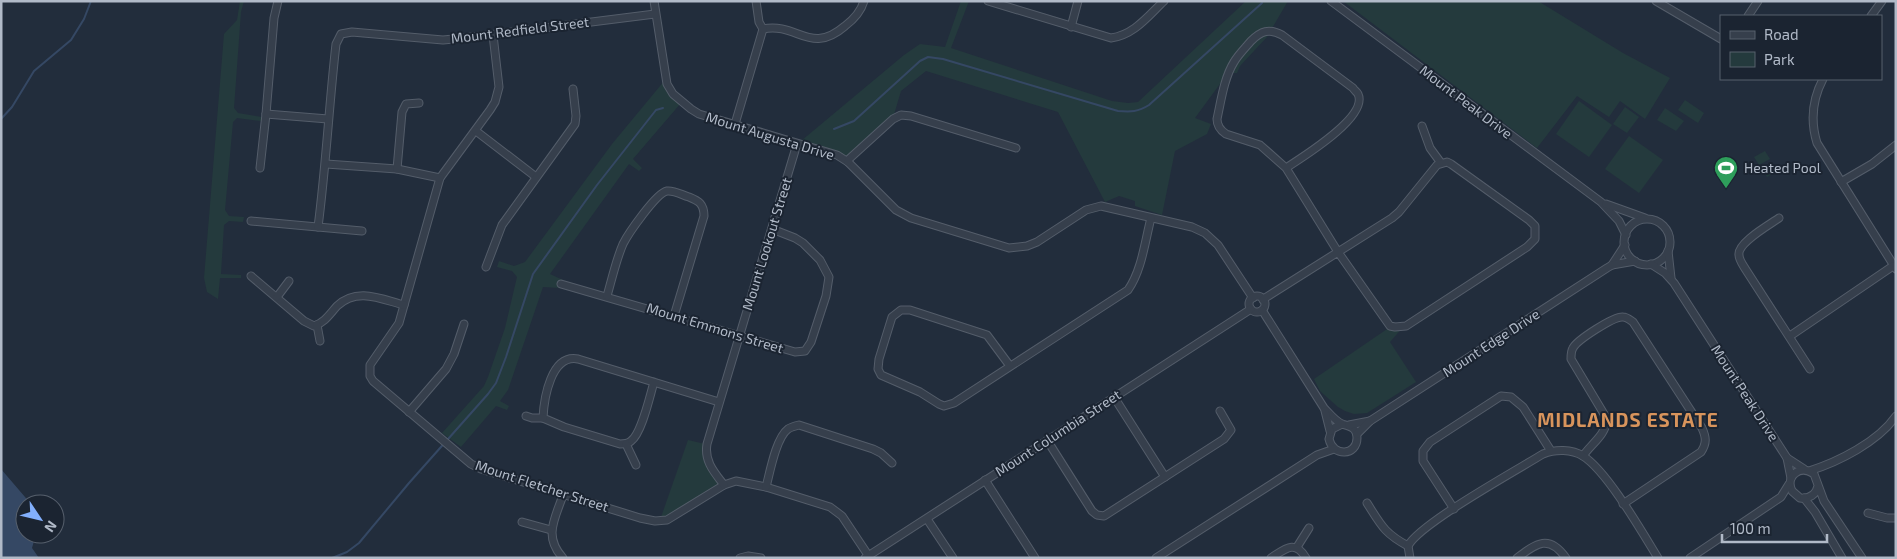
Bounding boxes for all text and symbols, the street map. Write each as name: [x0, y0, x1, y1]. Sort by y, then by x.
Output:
street label: Mount Redfield Street: [450, 13, 590, 46]
legend: [1720, 15, 1882, 80]
text: Road: [1764, 25, 1799, 43]
text: Park: [1764, 50, 1795, 68]
street label: Mount Peak Drive: [1417, 61, 1516, 142]
street label: Mount Augusta Drive: [704, 108, 836, 163]
sports icon: Heated Pool: [1713, 155, 1739, 189]
place label: Heated Pool: [1744, 159, 1822, 176]
street label: Mount Lookout Street: [738, 175, 795, 312]
street label: Mount Emmons Street: [645, 299, 786, 356]
street label: Mount Edge Drive: [1439, 305, 1542, 380]
street label: Mount Peak Drive: [1708, 341, 1783, 444]
street label: Mount Columbia Street: [992, 386, 1124, 480]
district label: MIDLANDS ESTATE: [1537, 408, 1719, 431]
street label: Mount Fletcher Street: [473, 456, 611, 515]
north arrow: [15, 494, 65, 544]
scale bar: [1722, 512, 1827, 544]
text: N: [41, 518, 61, 536]
text: 100 m: [1730, 519, 1771, 537]

